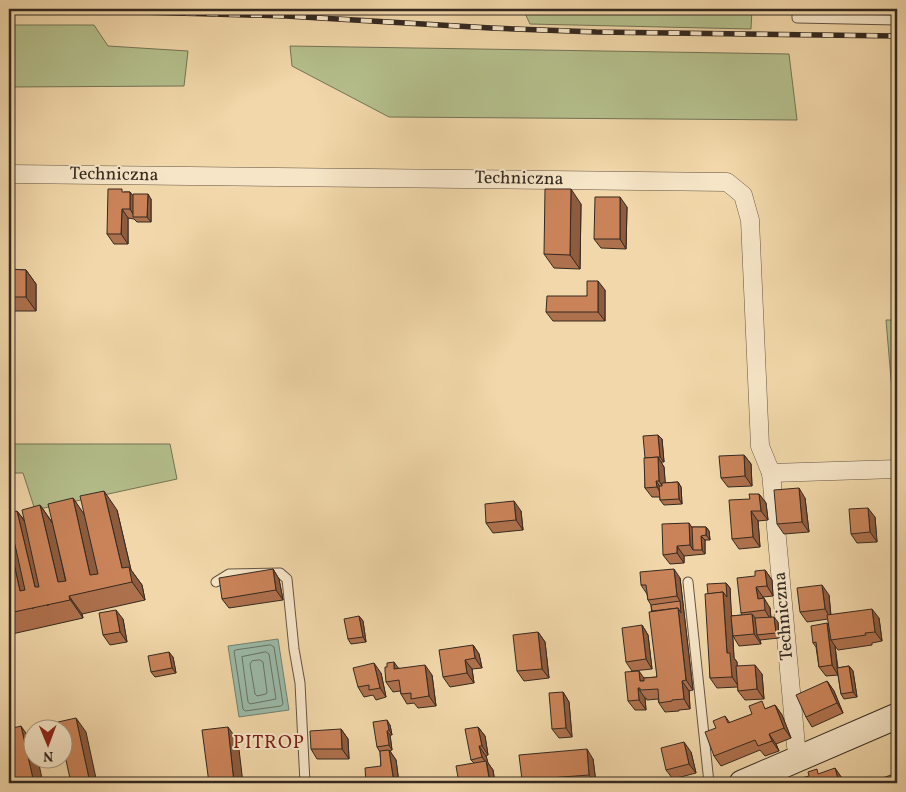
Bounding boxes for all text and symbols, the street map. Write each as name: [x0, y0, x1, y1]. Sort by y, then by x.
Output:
street label: Techniczna: [69, 162, 159, 188]
street label: Techniczna: [474, 166, 564, 192]
street label: Techniczna: [768, 571, 800, 661]
north arrow: [22, 720, 72, 770]
district label: PITROP: [233, 730, 305, 756]
text: N: [43, 746, 53, 765]

